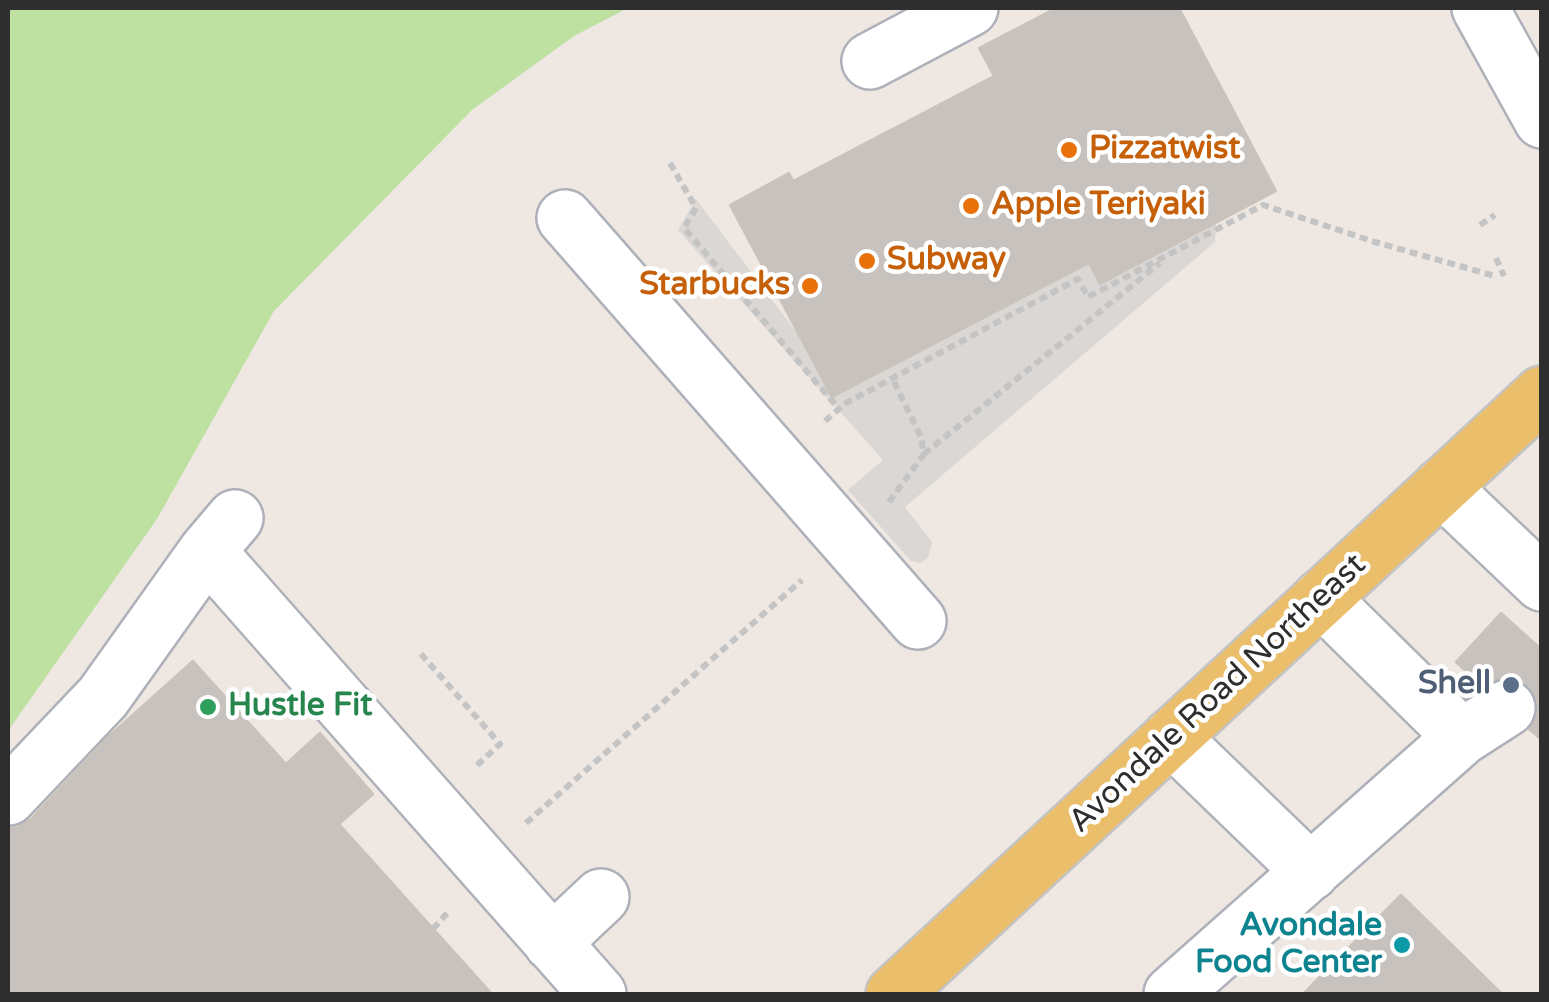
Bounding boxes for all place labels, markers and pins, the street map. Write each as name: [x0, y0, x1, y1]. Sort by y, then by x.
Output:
place label: Pizzatwist: [1089, 131, 1241, 169]
marker: Pizzatwist: [1058, 139, 1080, 161]
place label: Apple Teriyaki: [991, 187, 1206, 225]
marker: Apple Teriyaki: [960, 195, 982, 217]
place label: Subway: [887, 242, 1006, 280]
marker: Subway: [856, 250, 878, 272]
place label: Starbucks: [639, 267, 790, 305]
marker: Starbucks: [799, 275, 821, 297]
place label: Shell: [1418, 666, 1491, 704]
marker: Shell: [1500, 674, 1522, 696]
place label: Hustle Fit: [228, 688, 372, 726]
marker: Hustle Fit: [197, 696, 219, 718]
place label: Avondale Food Center: [1195, 908, 1382, 983]
marker: Avondale Food Center: [1391, 934, 1413, 956]

